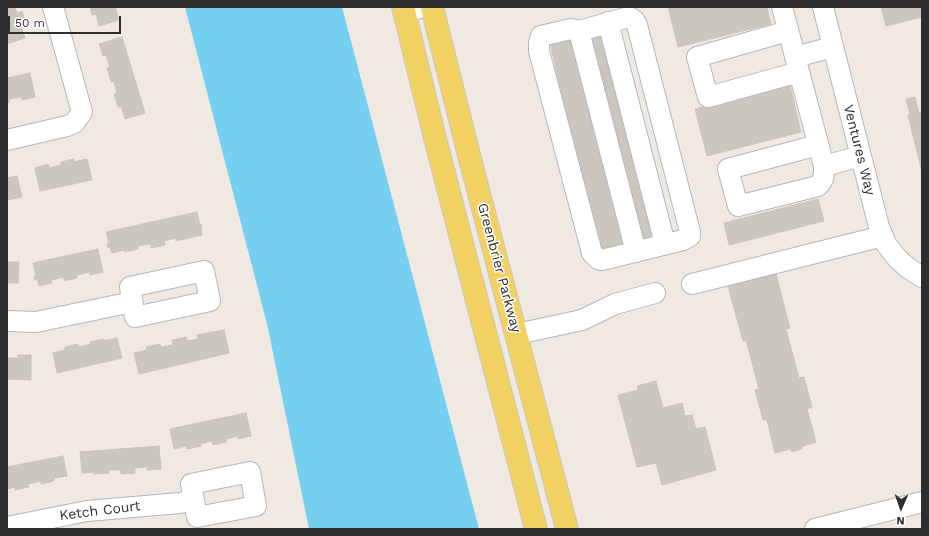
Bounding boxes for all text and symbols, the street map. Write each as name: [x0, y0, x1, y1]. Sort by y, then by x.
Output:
scale bar: [10, 8, 123, 34]
text: 50 m: [15, 16, 45, 30]
street label: Ventures Way: [840, 103, 878, 197]
street label: Greenbrier Parkway: [474, 201, 524, 335]
north arrow: [881, 488, 921, 528]
street label: Ketch Court: [59, 498, 141, 524]
text: N: [896, 514, 905, 527]

